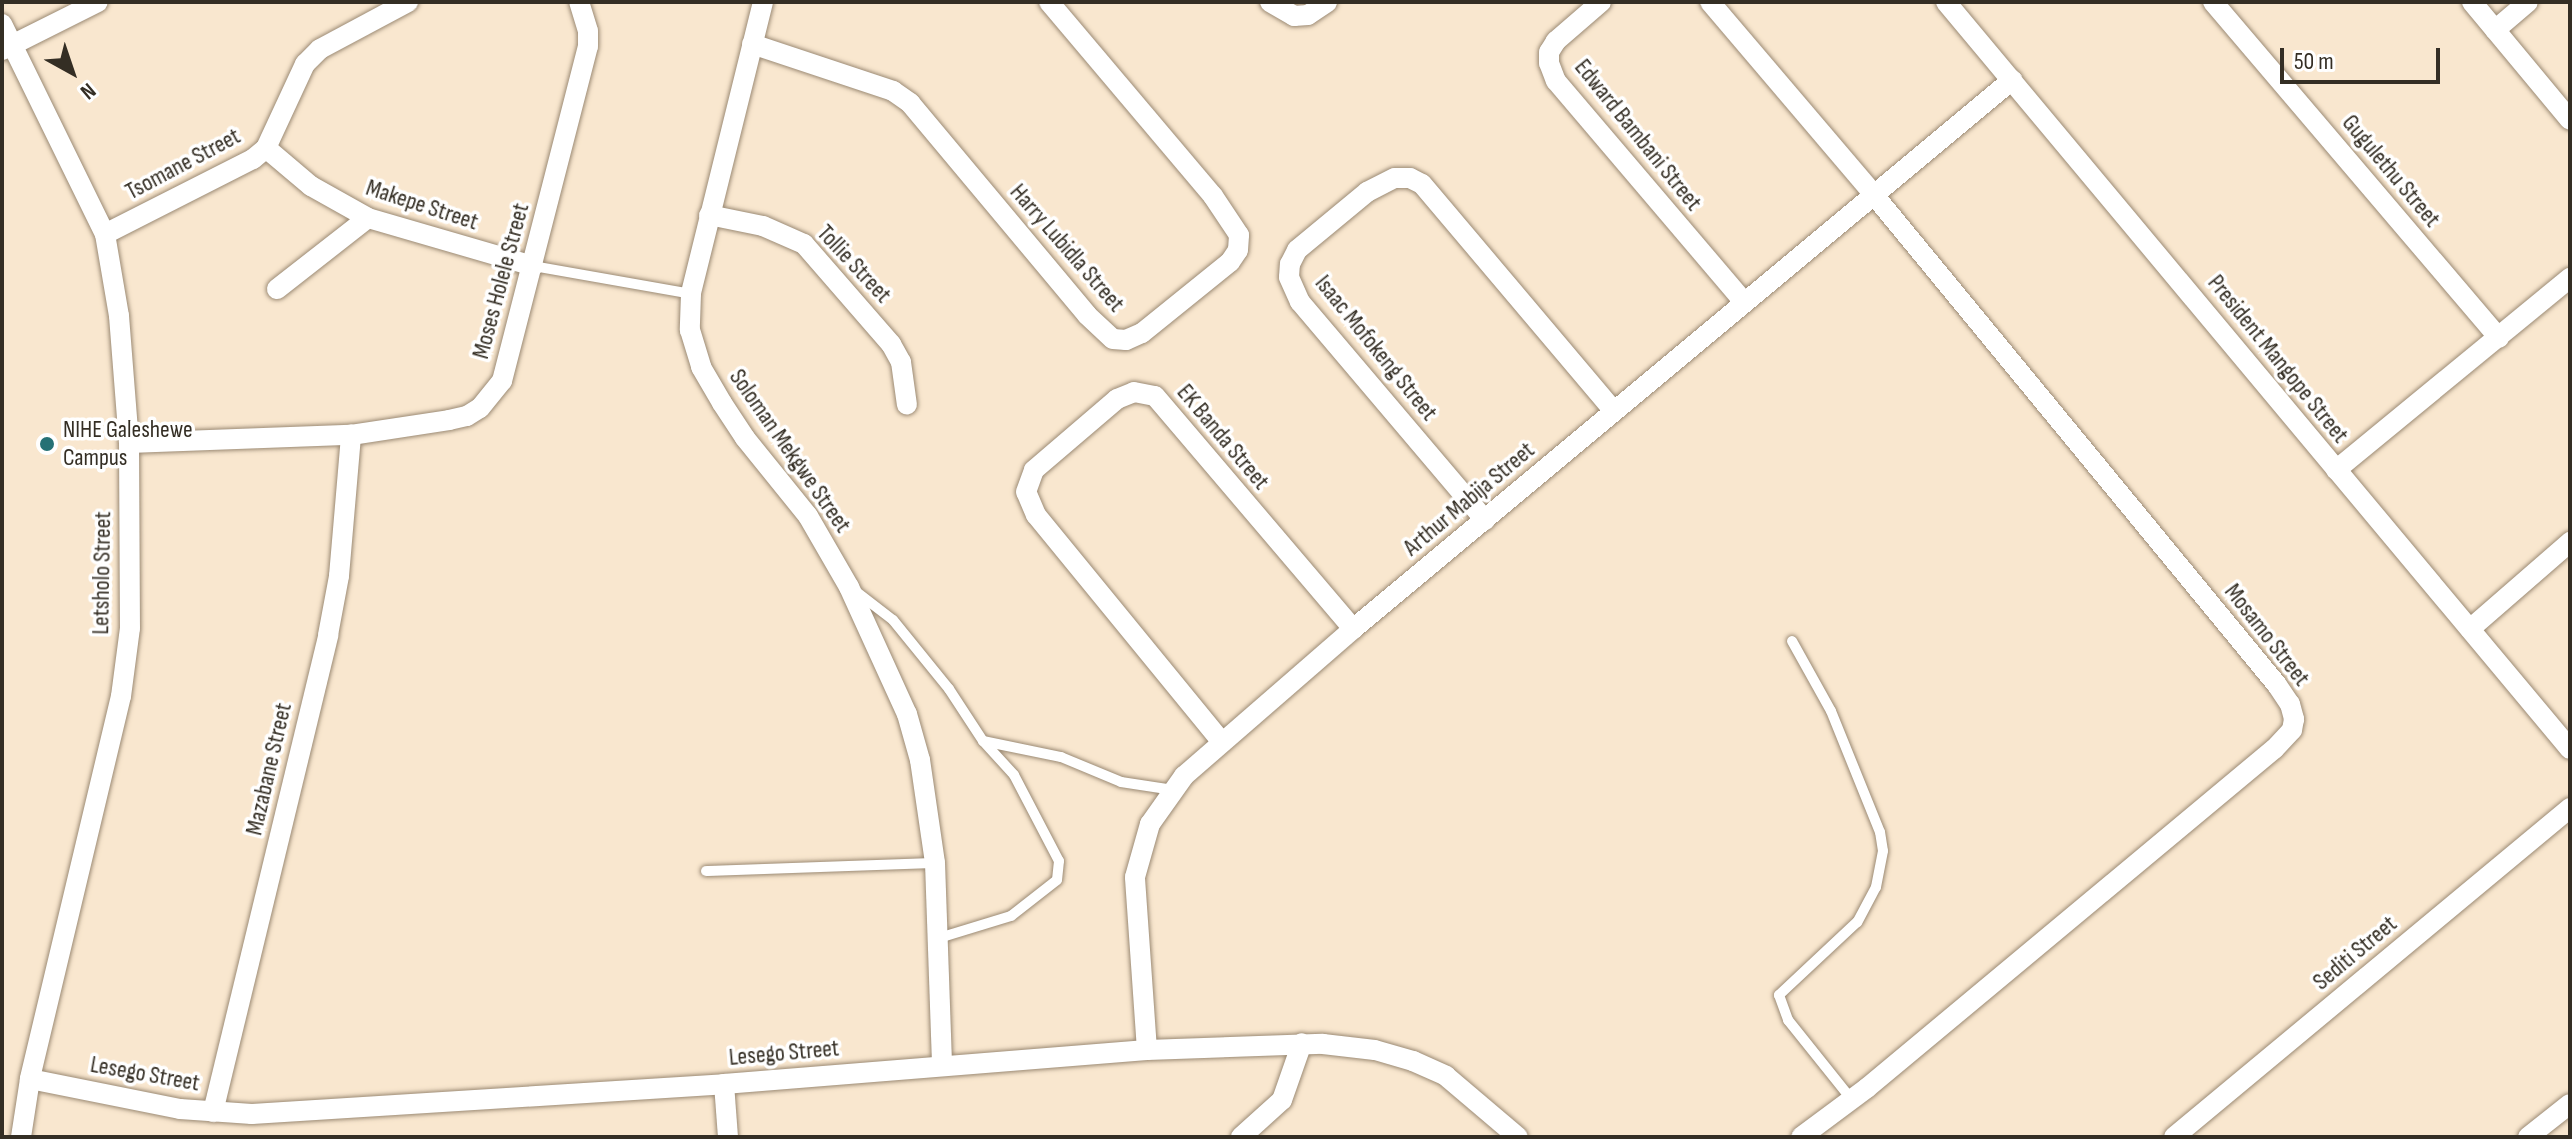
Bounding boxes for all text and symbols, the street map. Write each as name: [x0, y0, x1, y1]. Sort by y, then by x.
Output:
north arrow: [32, 32, 112, 112]
scale bar: [2284, 32, 2444, 82]
text: 50 m: [2294, 47, 2334, 76]
street label: Edward Bambani Street: [1568, 54, 1708, 216]
text: N: [75, 77, 101, 105]
street label: Gugulethu Street: [2336, 109, 2446, 233]
street label: Tsomane Street: [121, 122, 245, 206]
street label: Makepe Street: [362, 173, 482, 237]
street label: Harry Lubidla Street: [1004, 178, 1130, 318]
street label: Moses Holele Street: [466, 200, 536, 362]
street label: Tollie Street: [811, 219, 897, 309]
street label: President Mangope Street: [2201, 269, 2355, 449]
street label: Isaac Mofokeng Street: [1309, 270, 1443, 426]
street label: Soloman Mekgwe Street: [723, 364, 857, 538]
street label: EK Banda Street: [1171, 378, 1275, 496]
place label: NIHE Galeshewe Campus: [63, 416, 193, 472]
marker: NIHE Galeshewe Campus: [38, 435, 56, 453]
street label: Arthur Mabija Street: [1398, 436, 1540, 562]
street label: Letsholo Street: [87, 511, 117, 635]
street label: Mosamo Street: [2218, 578, 2316, 692]
street label: Mazabane Street: [240, 700, 298, 838]
street label: Sediti Street: [2307, 910, 2403, 996]
street label: Lesego Street: [728, 1034, 840, 1072]
street label: Lesego Street: [88, 1050, 202, 1098]

